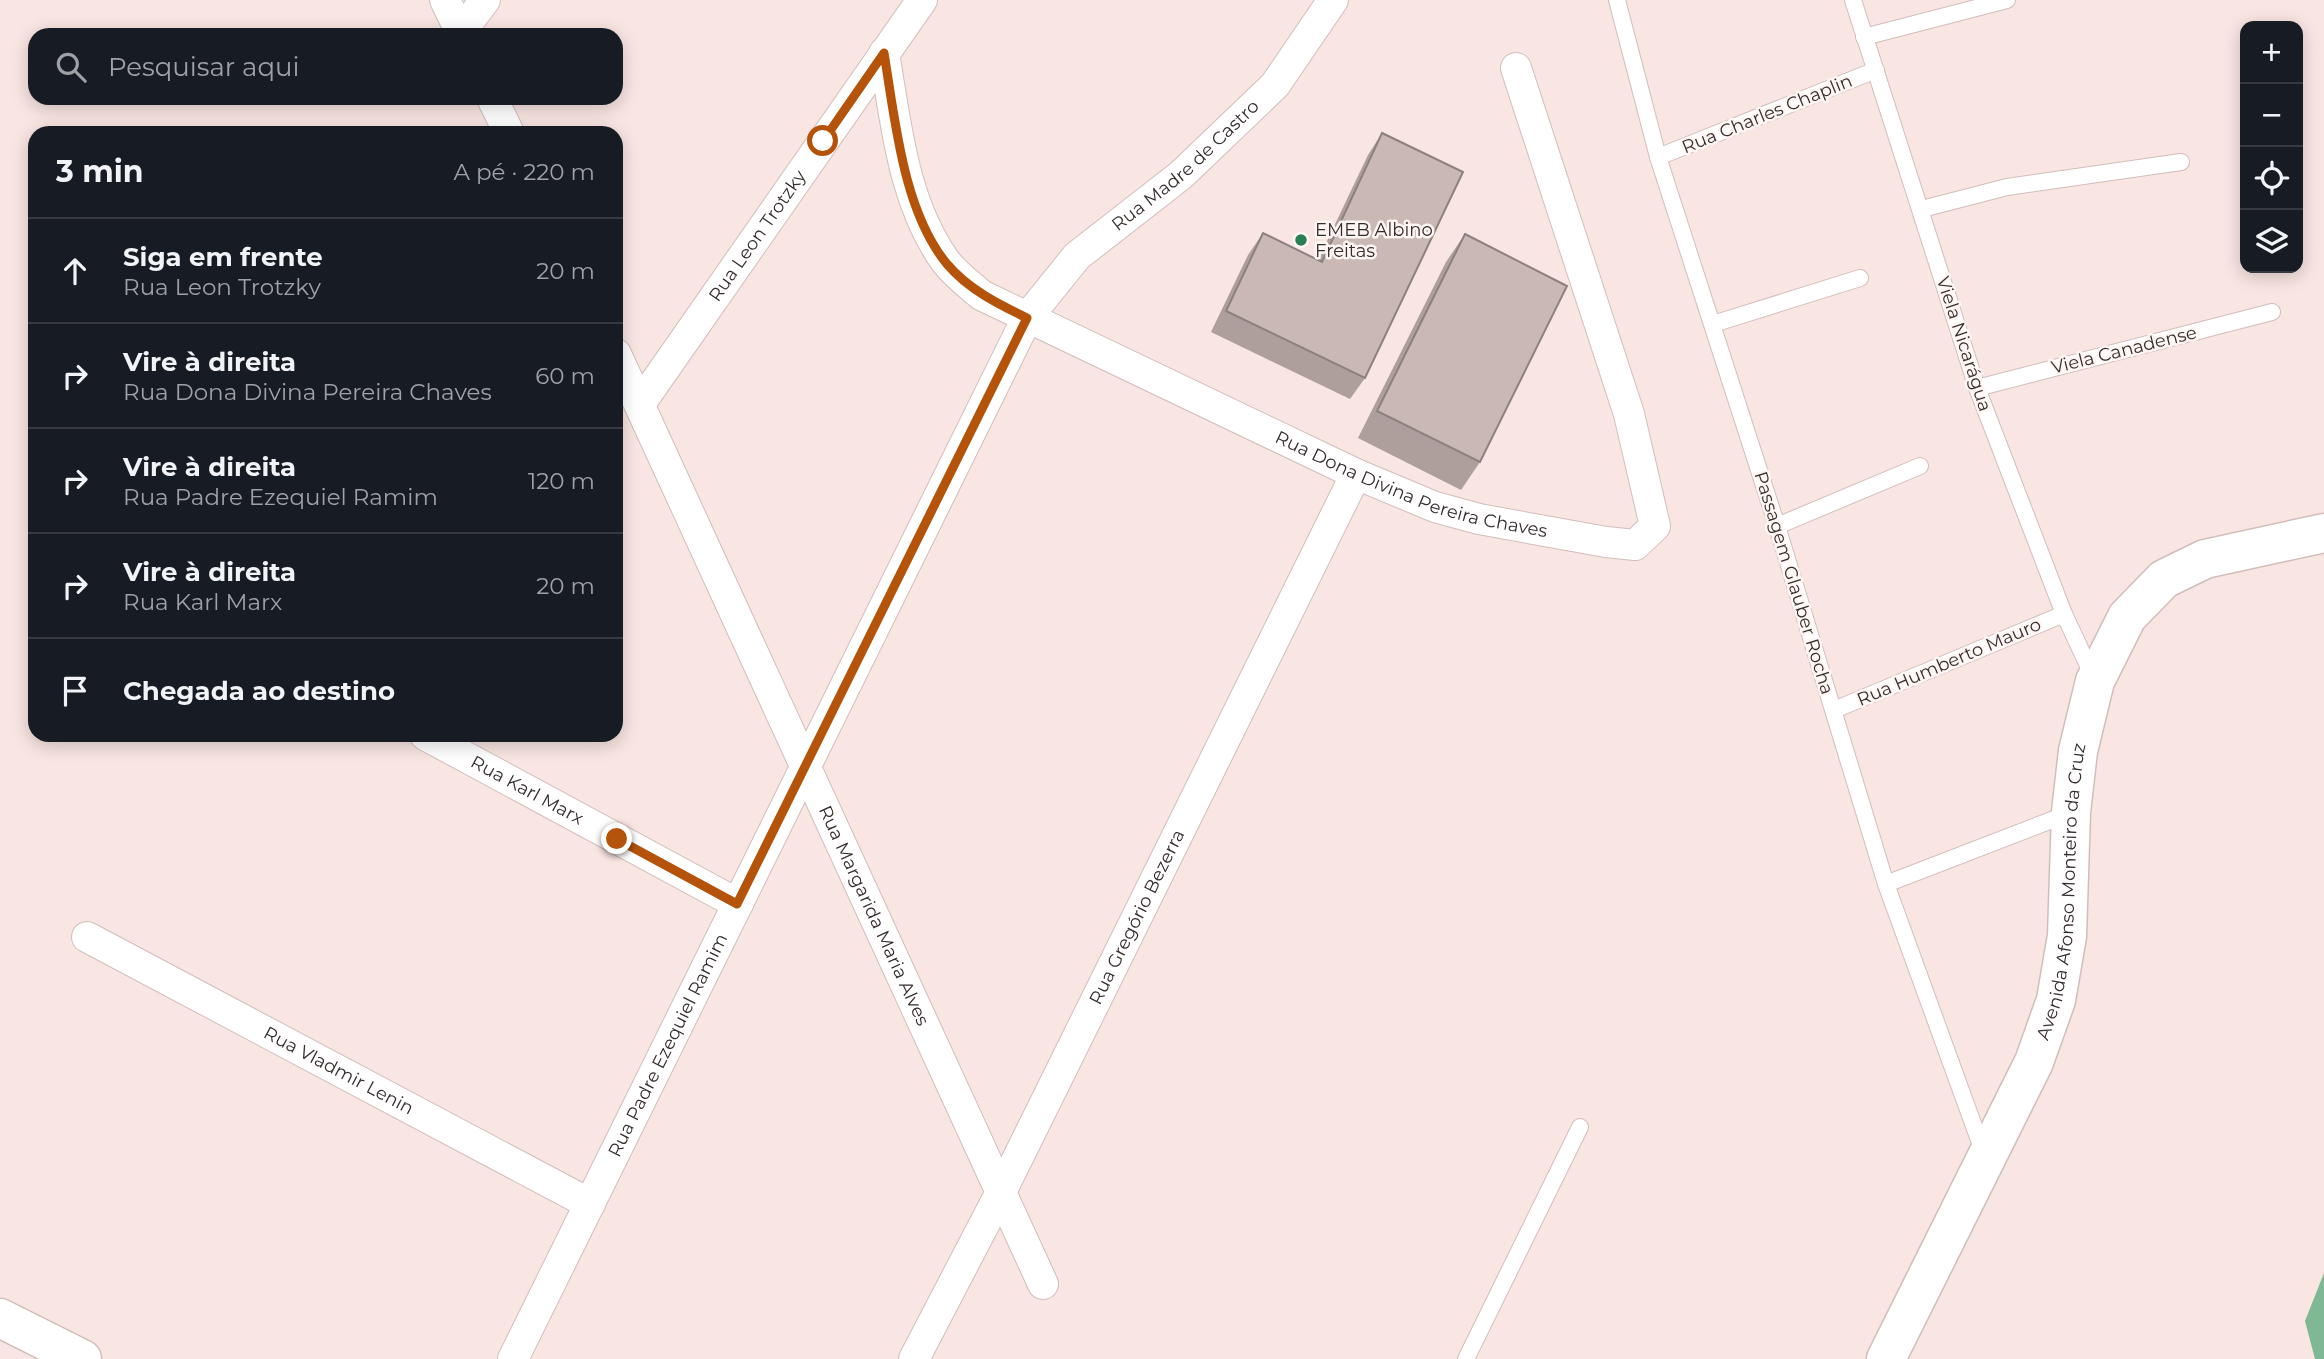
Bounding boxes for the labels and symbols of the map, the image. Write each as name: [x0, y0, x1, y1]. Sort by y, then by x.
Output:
street label: Rua Charles Chaplin: [1679, 70, 1855, 158]
street label: Rua Madre de Castro: [1107, 95, 1264, 236]
route start: [807, 125, 838, 156]
street label: Rua Leon Trotzky: [704, 166, 811, 306]
place label: EMEB Albino Freitas: [1315, 219, 1433, 262]
marker: EMEB Albino Freitas: [1293, 232, 1309, 248]
street label: Viela Nicarágua: [1932, 274, 1996, 414]
street label: Viela Canadense: [2049, 321, 2199, 379]
street label: Rua Dona Divina Pereira Chaves: [1272, 426, 1549, 542]
street label: Passagem Glauber Rocha: [1750, 469, 1838, 697]
street label: Rua Humberto Mauro: [1854, 613, 2044, 711]
street label: Avenida Afonso Monteiro da Cruz: [2032, 741, 2091, 1043]
street label: Rua Karl Marx: [467, 751, 588, 830]
street label: Rua Margarida Maria Alves: [814, 802, 934, 1029]
route end: [601, 823, 632, 854]
street label: Rua Gregório Bezerra: [1084, 826, 1189, 1008]
street label: Rua Padre Ezequiel Ramim: [604, 930, 732, 1161]
street label: Rua Vladmir Lenin: [260, 1022, 418, 1119]

